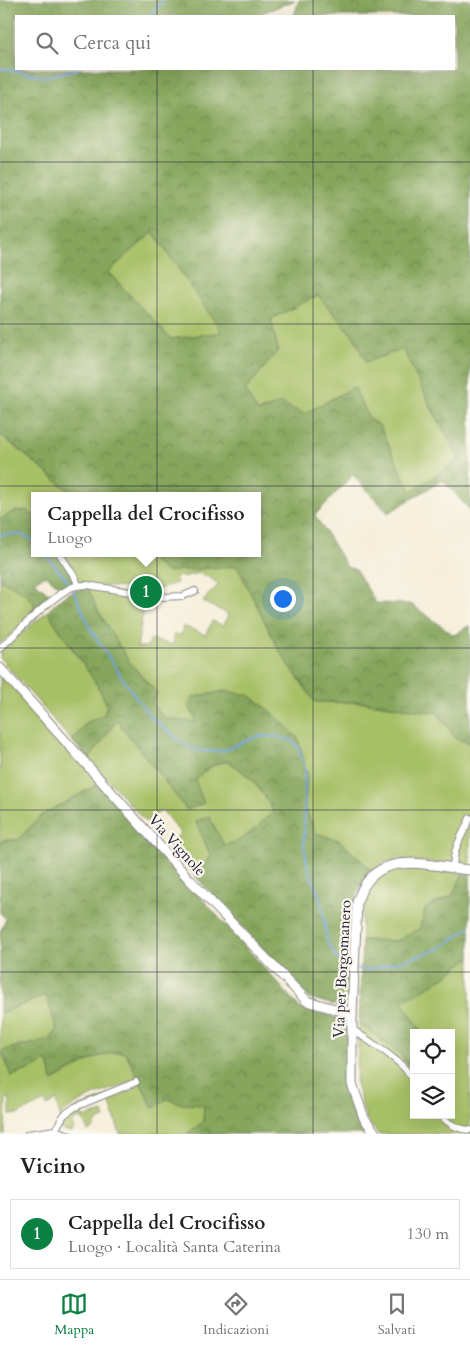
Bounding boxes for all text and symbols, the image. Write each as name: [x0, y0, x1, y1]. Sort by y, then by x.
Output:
search box: [15, 15, 455, 70]
icon: search: [33, 29, 61, 57]
text: Cerca qui: [73, 30, 151, 56]
popup: [31, 492, 261, 557]
text: Cappella del Crocifisso: [47, 501, 245, 527]
text: Luogo: [47, 527, 92, 549]
pin: 1: [130, 573, 162, 611]
your location: [270, 586, 296, 612]
street label: Via Vignole: [144, 810, 210, 880]
street label: Via per Borgomanero: [328, 899, 356, 1039]
map controls: [410, 1029, 455, 1119]
button: locate: [410, 1029, 455, 1074]
button: layers: [410, 1074, 455, 1119]
text: Vicino: [20, 1152, 85, 1181]
text: Cappella del Crocifisso: [68, 1210, 265, 1236]
text: 1: [33, 1223, 41, 1245]
text: 130 m: [407, 1223, 449, 1245]
text: Luogo · Località Santa Caterina: [68, 1236, 281, 1258]
tab: Mappa: [54, 1290, 94, 1339]
tab: Indicazioni: [203, 1290, 269, 1339]
tab: Salvati: [378, 1290, 416, 1339]

